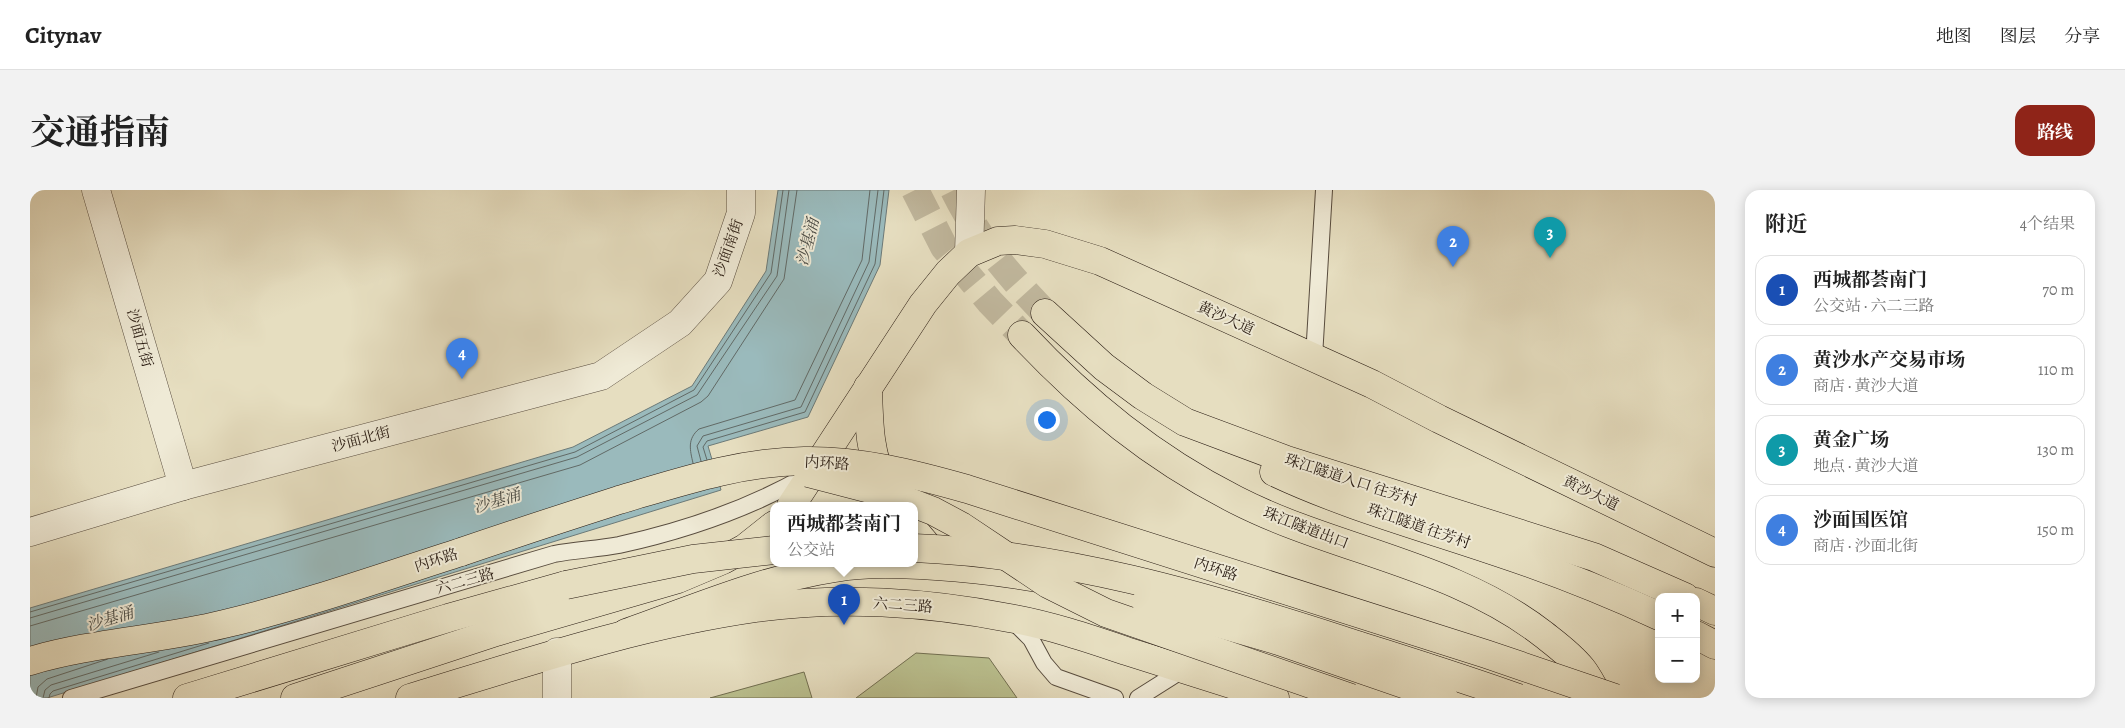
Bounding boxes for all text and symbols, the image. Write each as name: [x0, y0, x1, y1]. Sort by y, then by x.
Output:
text: Citynav: [25, 19, 101, 51]
text: 地图: [1936, 24, 1972, 48]
text: 图层: [2000, 24, 2036, 48]
text: 分享: [2064, 24, 2100, 48]
button: 路线: [2015, 105, 2095, 156]
text: 交通指南: [30, 108, 170, 156]
text: 附近: [1765, 210, 1807, 238]
text: 4个结果: [2020, 213, 2075, 235]
water label: 沙基涌: [792, 214, 825, 268]
street label: 沙面南街: [708, 216, 748, 280]
pin: 3: [1534, 217, 1566, 258]
pin: 2: [1437, 226, 1469, 267]
text: 西城都荟南门: [1813, 267, 1927, 293]
text: 1: [1779, 279, 1785, 301]
text: 70 m: [2042, 279, 2074, 301]
text: 公交站 · 六二三路: [1813, 295, 1935, 317]
street label: 黄沙大道: [1195, 297, 1257, 339]
street label: 沙面五街: [122, 306, 158, 370]
pin: 4: [446, 338, 478, 379]
text: 黄沙水产交易市场: [1813, 347, 1965, 373]
text: 2: [1778, 359, 1786, 381]
text: 110 m: [2038, 359, 2074, 381]
text: 商店 · 黄沙大道: [1813, 375, 1919, 397]
your location: [1034, 407, 1060, 433]
street label: 沙面北街: [329, 422, 393, 456]
text: 黄金广场: [1813, 427, 1889, 453]
text: 3: [1779, 439, 1785, 461]
text: 130 m: [2037, 439, 2074, 461]
street label: 珠江隧道入口 往芳村: [1282, 449, 1420, 511]
street label: 内环路: [804, 452, 850, 474]
text: 地点 · 黄沙大道: [1813, 455, 1919, 477]
street label: 黄沙大道: [1560, 471, 1622, 515]
water label: 沙基涌: [471, 483, 525, 519]
street label: 珠江隧道 往芳村: [1365, 499, 1473, 553]
popup: [770, 502, 918, 567]
street label: 珠江隧道出口: [1260, 503, 1352, 553]
text: 沙面国医馆: [1813, 507, 1908, 533]
text: 西城都荟南门: [787, 511, 901, 537]
text: 4: [1778, 519, 1786, 541]
text: 150 m: [2037, 519, 2074, 541]
text: 商店 · 沙面北街: [1813, 535, 1919, 557]
text: 公交站: [787, 539, 835, 561]
street label: 内环路: [412, 544, 460, 576]
street label: 内环路: [1192, 553, 1240, 585]
street label: 六二三路: [433, 563, 497, 599]
pin: 1: [828, 584, 860, 625]
street label: 六二三路: [872, 593, 934, 617]
map controls: [1655, 593, 1700, 683]
button: +: [1655, 593, 1700, 638]
water label: 沙基涌: [84, 601, 138, 637]
button: −: [1655, 638, 1700, 683]

